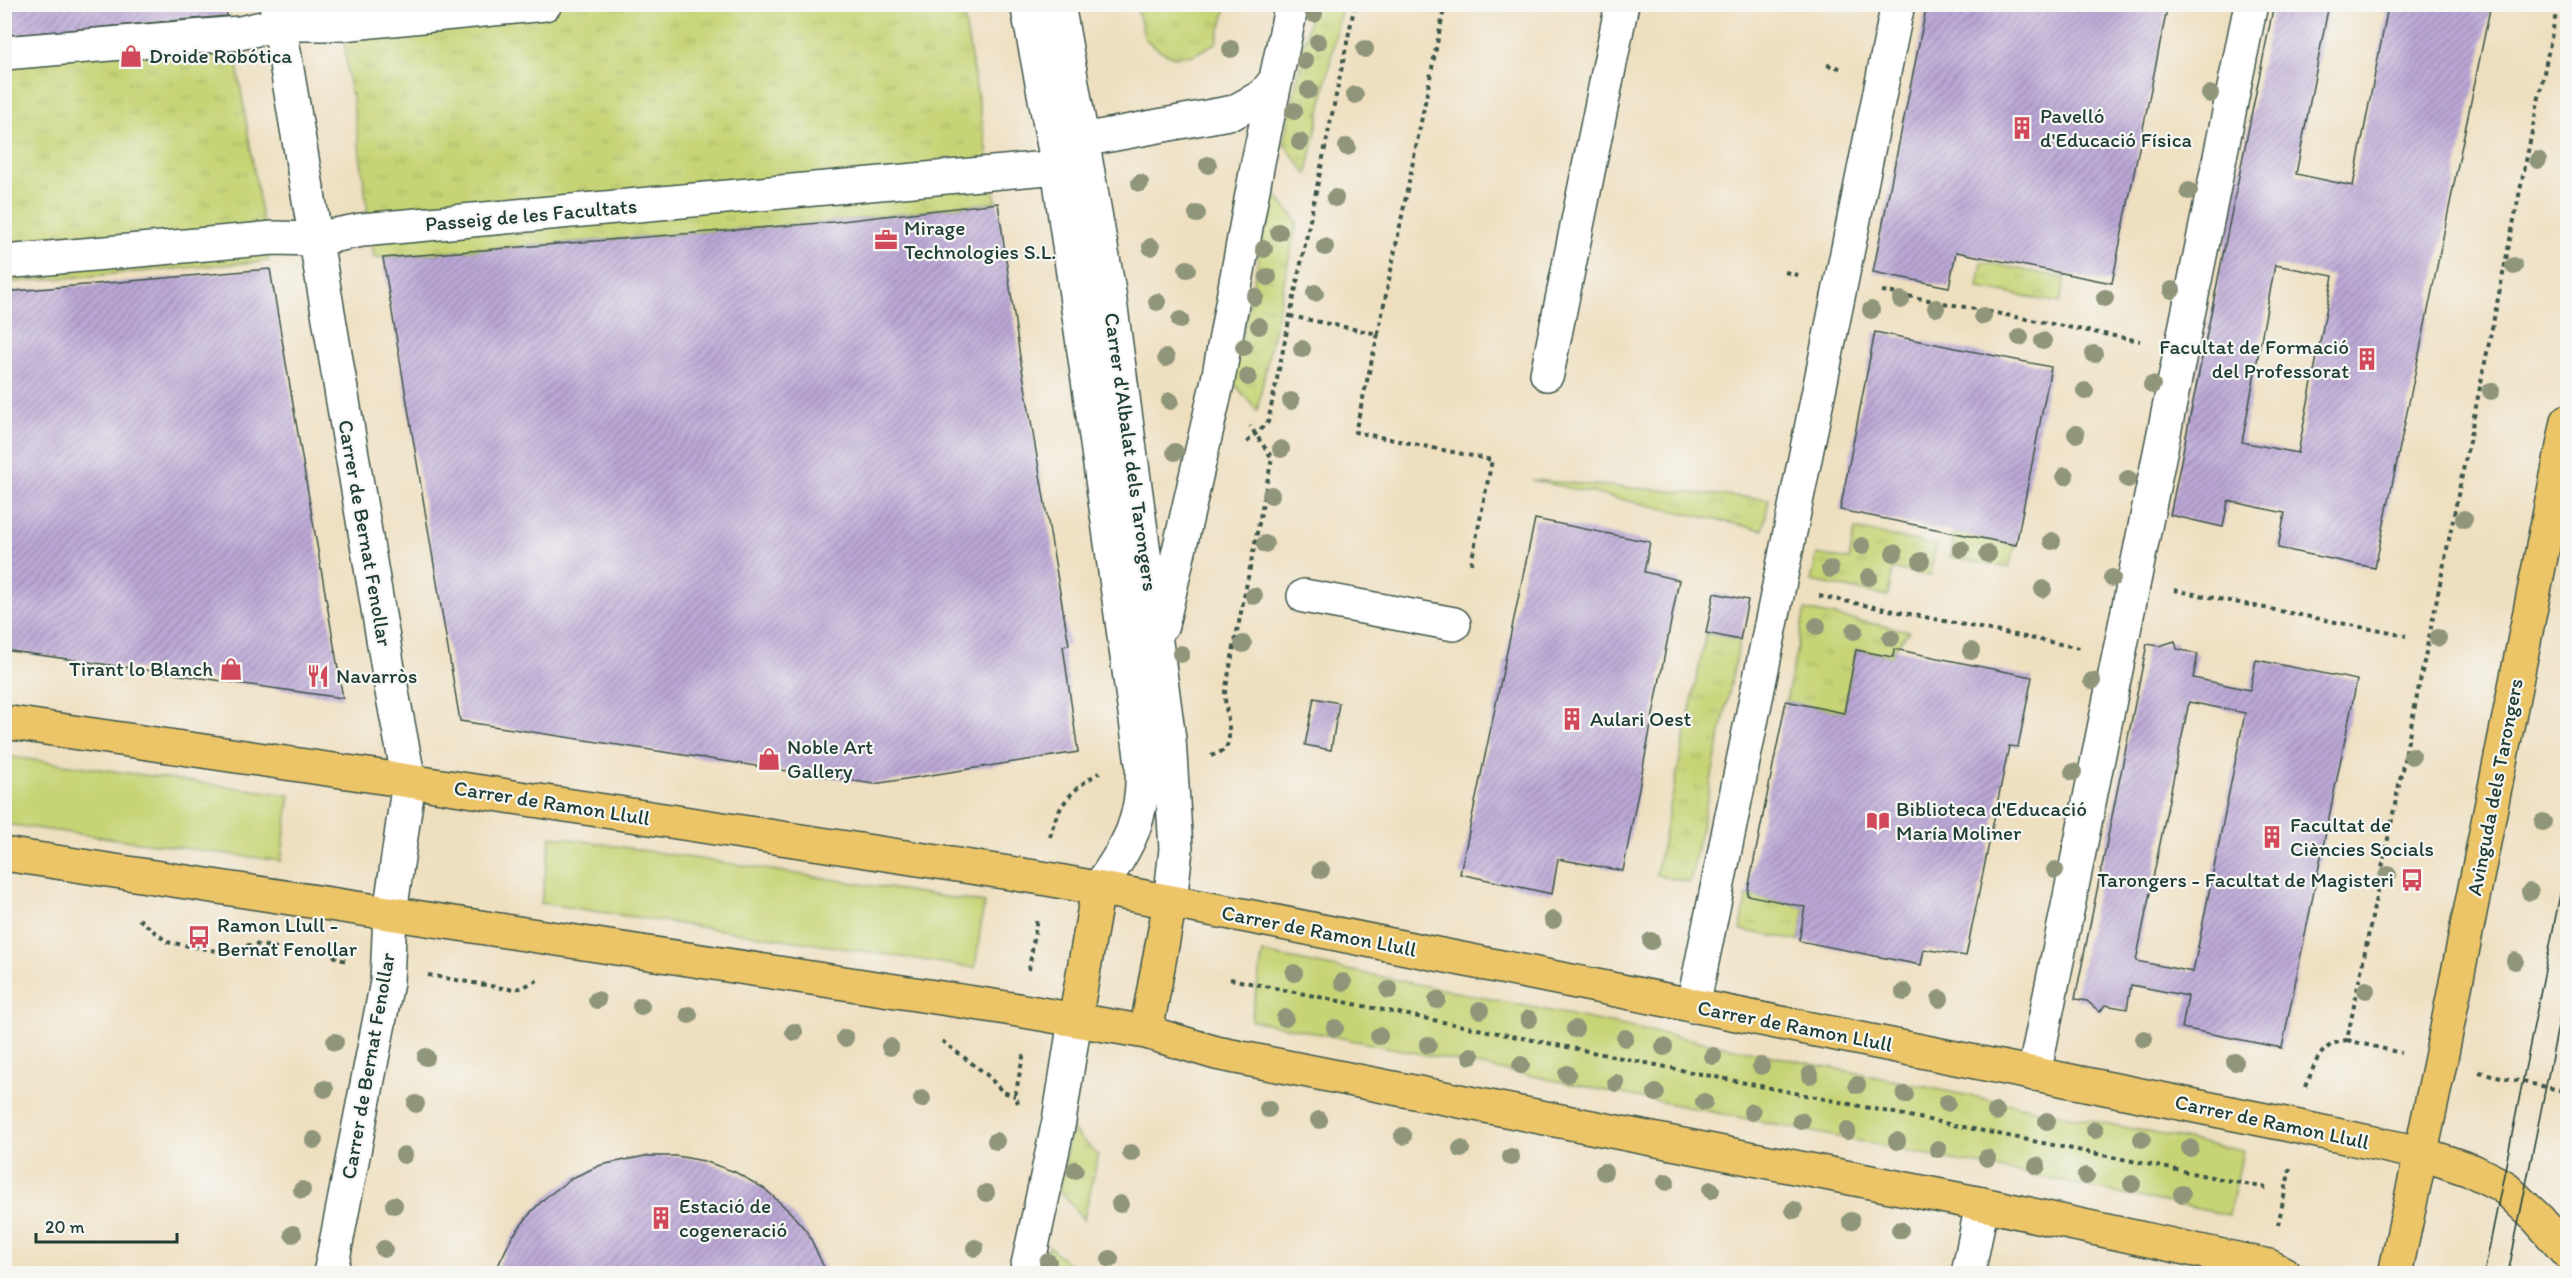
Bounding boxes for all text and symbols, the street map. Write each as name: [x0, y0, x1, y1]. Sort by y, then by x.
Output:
shop icon: Droide Robótica: [118, 43, 144, 69]
place label: Droide Robótica: [149, 43, 292, 68]
place label: Pavelló d'Educació Física: [2040, 103, 2192, 152]
building icon: Pavelló d'Educació Física: [2009, 115, 2035, 141]
street label: Passeig de les Facultats: [424, 193, 638, 236]
place label: Mirage Technologies S.L.: [904, 215, 1056, 264]
office icon: Mirage Technologies S.L.: [873, 227, 899, 253]
street label: Carrer d'Albalat dels Tarongers: [1100, 311, 1163, 593]
place label: Facultat de Formació del Professorat: [2159, 334, 2349, 383]
building icon: Facultat de Formació del Professorat: [2354, 346, 2380, 372]
street label: Carrer de Bernat Fenollar: [333, 418, 398, 648]
place label: Tirant lo Blanch: [69, 656, 213, 681]
shop icon: Tirant lo Blanch: [218, 656, 244, 682]
restaurant icon: Navarròs: [305, 663, 331, 689]
place label: Navarròs: [336, 663, 417, 688]
street label: Avinguda dels Tarongers: [2461, 676, 2528, 898]
building icon: Aulari Oest: [1559, 706, 1585, 732]
place label: Aulari Oest: [1590, 706, 1692, 731]
place label: Noble Art Gallery: [787, 734, 873, 783]
shop icon: Noble Art Gallery: [756, 746, 782, 772]
street label: Carrer de Ramon Llull: [452, 775, 652, 830]
place label: Biblioteca d'Educació María Moliner: [1896, 796, 2087, 845]
library icon: Biblioteca d'Educació María Moliner: [1865, 808, 1891, 834]
place label: Facultat de Ciències Socials: [2290, 812, 2434, 861]
building icon: Facultat de Ciències Socials: [2259, 824, 2285, 850]
place label: Tarongers - Facultat de Magisteri: [2097, 867, 2394, 892]
bus stop icon: Tarongers - Facultat de Magisteri: [2399, 867, 2425, 893]
street label: Carrer de Ramon Llull: [1219, 899, 1419, 962]
place label: Ramon Llull - Bernat Fenollar: [217, 912, 358, 961]
bus stop icon: Ramon Llull - Bernat Fenollar: [186, 924, 212, 950]
street label: Carrer de Bernat Fenollar: [335, 951, 400, 1181]
street label: Carrer de Ramon Llull: [1695, 994, 1895, 1057]
street label: Carrer de Ramon Llull: [2173, 1089, 2372, 1154]
place label: Estació de cogeneració: [679, 1193, 787, 1242]
building icon: Estació de cogeneració: [648, 1205, 674, 1231]
scale bar: [36, 1206, 177, 1244]
text: 20 m: [45, 1216, 85, 1238]

